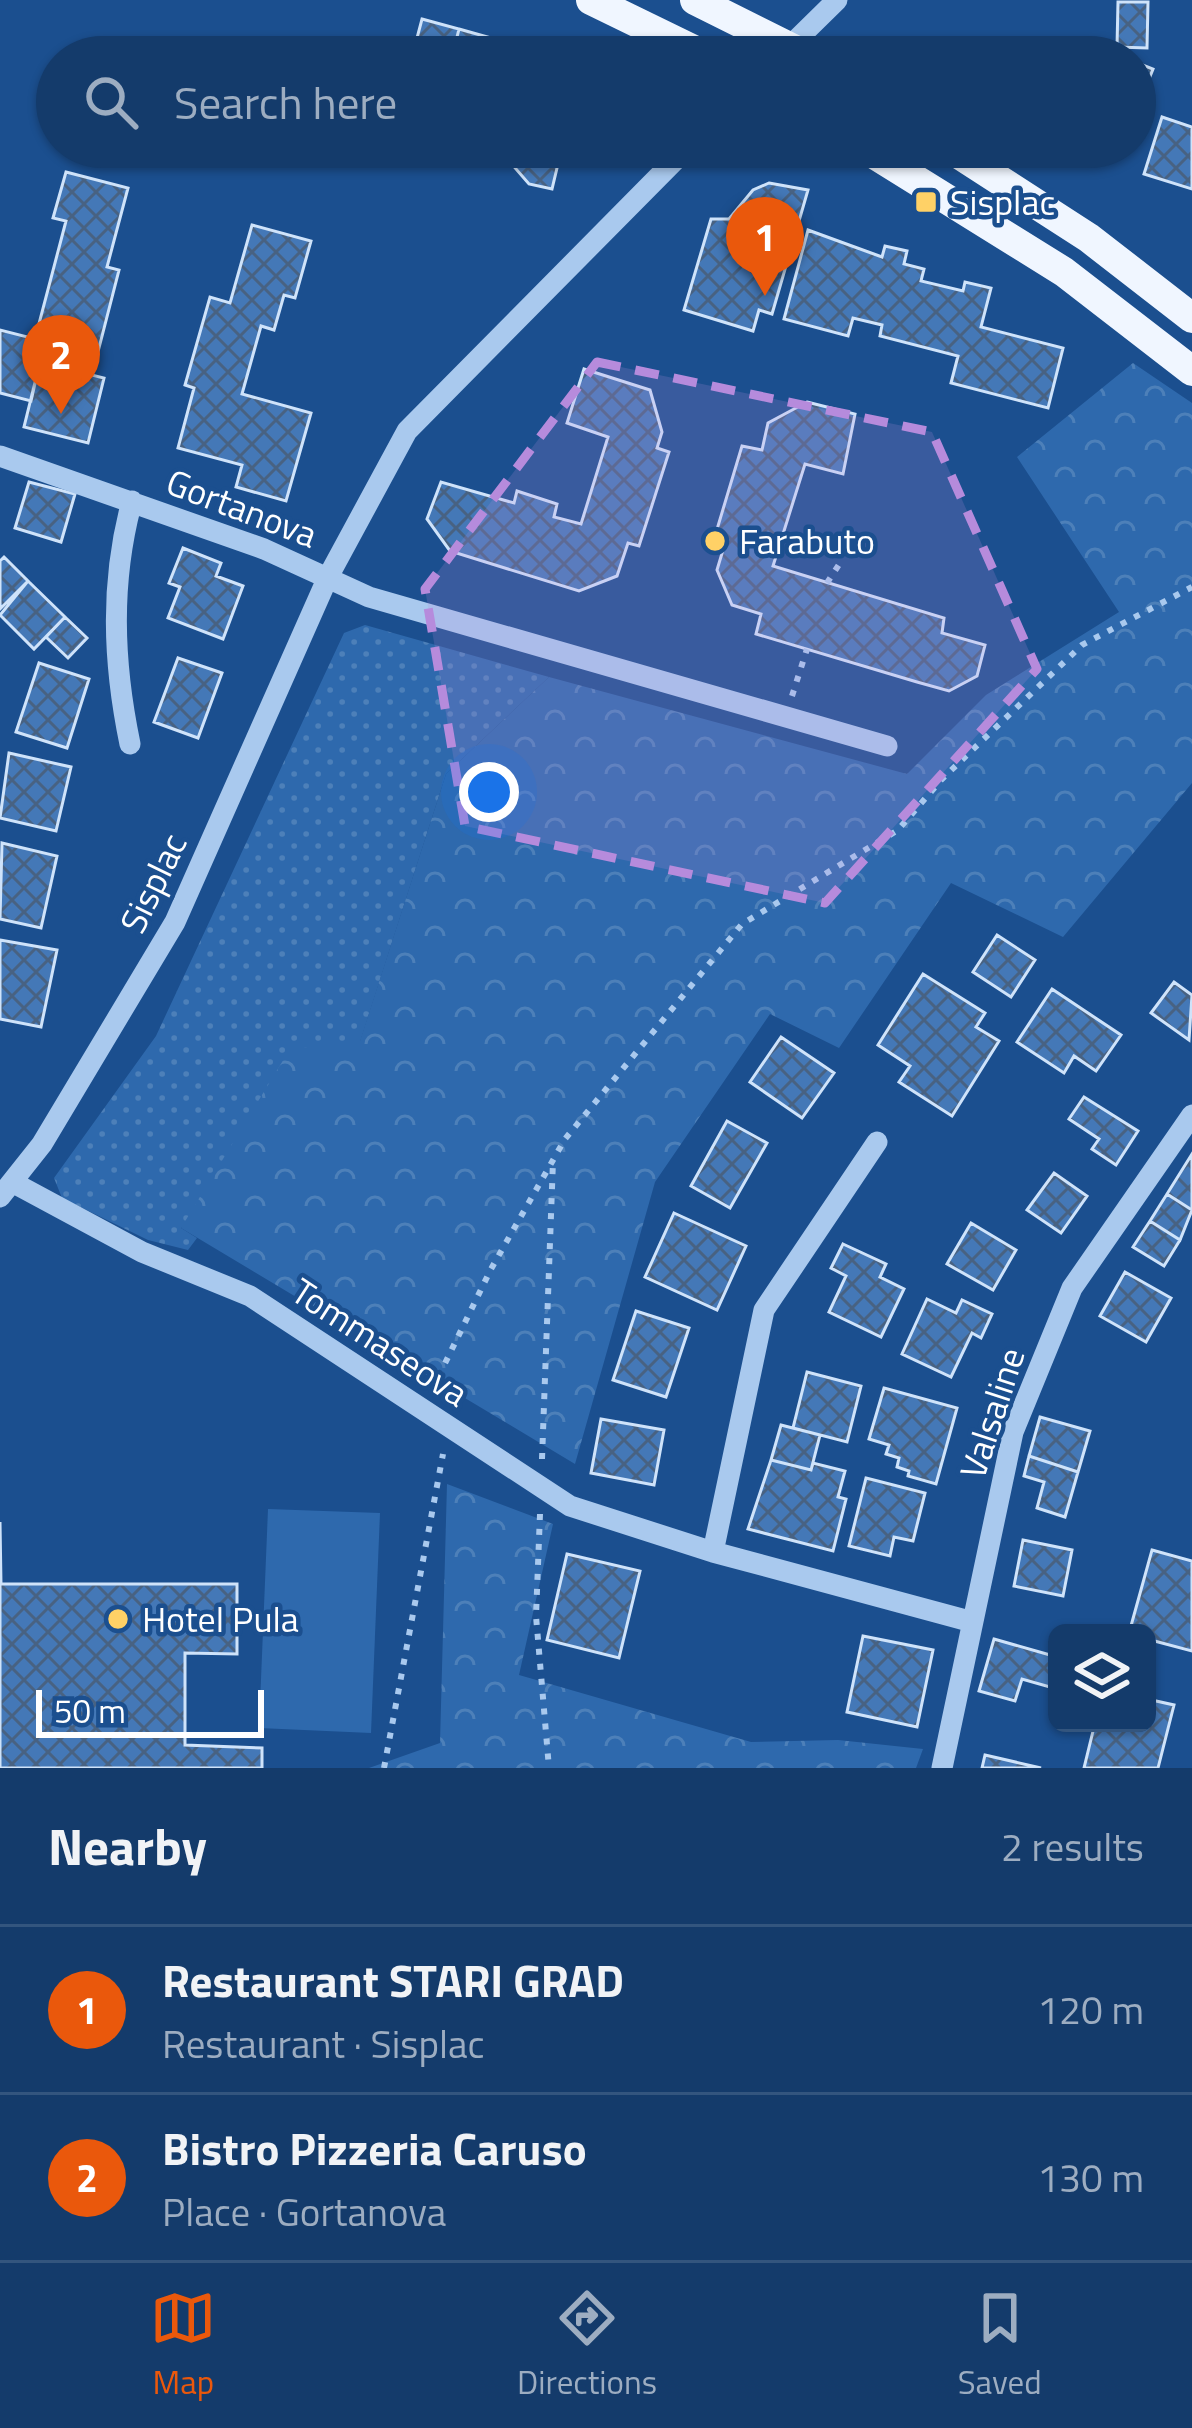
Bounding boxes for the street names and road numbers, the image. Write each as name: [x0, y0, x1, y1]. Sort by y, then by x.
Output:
street label: Gortanova: [159, 454, 326, 561]
street label: Sisplac: [105, 823, 200, 942]
street label: Tommaseova: [281, 1264, 480, 1420]
street label: Valsaline: [945, 1340, 1039, 1485]

